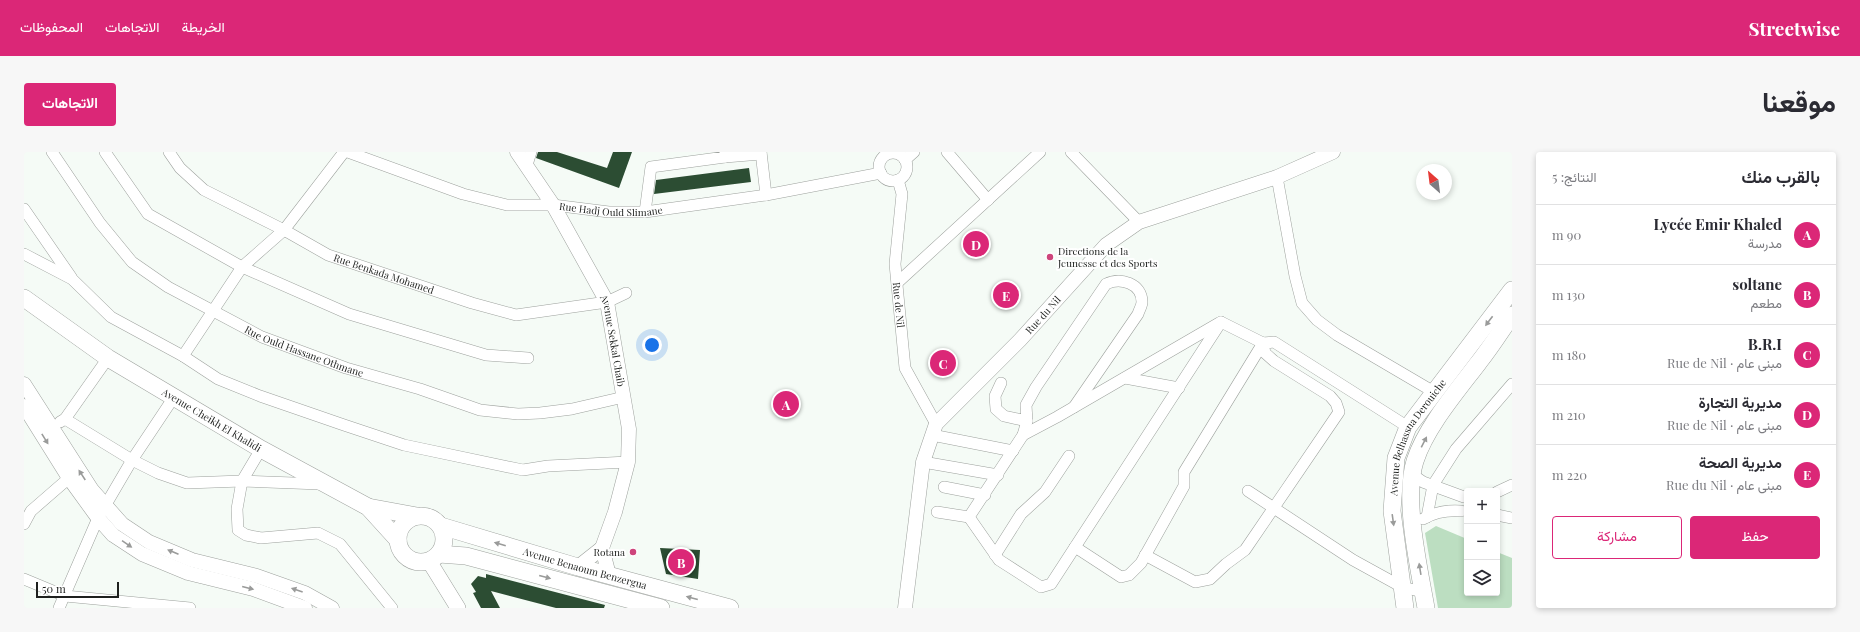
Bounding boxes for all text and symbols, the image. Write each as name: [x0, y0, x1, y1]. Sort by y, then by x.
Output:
text: Streetwise: [1748, 15, 1840, 41]
text: المحفوظات: [20, 17, 83, 36]
text: الاتجاهات: [105, 17, 159, 36]
text: الخريطة: [181, 17, 225, 36]
text: موقعنا: [1762, 82, 1836, 119]
button: الاتجاهات: [24, 83, 116, 126]
north arrow: [1416, 164, 1452, 200]
text: بالقرب منك: [1741, 165, 1820, 187]
text: النتائج: 5: [1552, 168, 1597, 185]
street label: Rue Hadj Ould Slimane: [558, 199, 663, 219]
text: Lycée Emir Khaled: [1653, 214, 1782, 234]
text: 90 m: [1552, 226, 1581, 243]
text: A: [1803, 226, 1811, 243]
pin: D: [963, 229, 989, 259]
text: مدرسة: [1748, 234, 1782, 251]
place label: Directions de la Jeunesse et des Sports: [1057, 244, 1157, 270]
street label: Rue Benkada Mohamed: [332, 250, 436, 297]
marker: Directions de la Jeunesse et des Sports: [1045, 252, 1055, 262]
text: soltane: [1732, 274, 1782, 294]
pin: E: [993, 280, 1019, 310]
street label: Rue de Nil: [890, 281, 908, 329]
text: 130 m: [1552, 286, 1585, 303]
text: B: [1803, 286, 1811, 303]
street label: Avenue Sekkal Chaib: [597, 291, 629, 388]
street label: Rue du Nil: [1022, 293, 1064, 337]
text: مطعم: [1751, 294, 1782, 311]
one-way arrow: [1485, 316, 1493, 327]
street label: Rue Ould Hassane Othmane: [242, 322, 365, 380]
text: B.R.I: [1748, 334, 1782, 354]
your location: [642, 335, 662, 355]
text: 180 m: [1552, 346, 1586, 363]
text: C: [1802, 346, 1812, 363]
pin: C: [930, 348, 956, 378]
text: مبنى عام · Rue de Nil: [1667, 354, 1782, 371]
street label: Avenue Belhassna Derouiche: [1386, 376, 1449, 497]
street label: Avenue Cheikh El Khalidi: [159, 384, 264, 455]
pin: A: [773, 389, 799, 419]
text: مديرية التجارة: [1698, 392, 1782, 412]
text: 210 m: [1552, 406, 1586, 423]
text: D: [1802, 406, 1812, 423]
text: مبنى عام · Rue de Nil: [1667, 416, 1782, 433]
one-way arrow: [41, 434, 49, 444]
one-way arrow: [1421, 437, 1427, 448]
text: مديرية الصحة: [1699, 452, 1782, 472]
text: 220 m: [1552, 466, 1587, 483]
text: E: [1803, 466, 1811, 483]
one-way arrow: [78, 470, 86, 480]
text: مبنى عام · Rue du Nil: [1666, 476, 1782, 493]
map controls: [1464, 488, 1500, 596]
button: +: [1464, 488, 1500, 524]
one-way arrow: [1390, 514, 1396, 526]
button: مشاركة: [1552, 516, 1682, 559]
button: حفظ: [1690, 516, 1820, 559]
button: −: [1464, 524, 1500, 560]
one-way arrow: [121, 540, 133, 547]
one-way arrow: [494, 541, 506, 547]
street label: Avenue Benaoum Benzergua: [520, 544, 648, 592]
place label: Rotana: [594, 545, 625, 559]
marker: Rotana: [628, 547, 638, 557]
pin: B: [668, 547, 694, 577]
one-way arrow: [166, 549, 178, 555]
button: layers: [1464, 560, 1500, 596]
one-way arrow: [1417, 563, 1423, 576]
one-way arrow: [540, 574, 552, 580]
scale bar: [36, 580, 119, 599]
text: 50 m: [42, 581, 66, 596]
one-way arrow: [242, 585, 254, 591]
one-way arrow: [291, 587, 303, 593]
one-way arrow: [686, 595, 698, 601]

